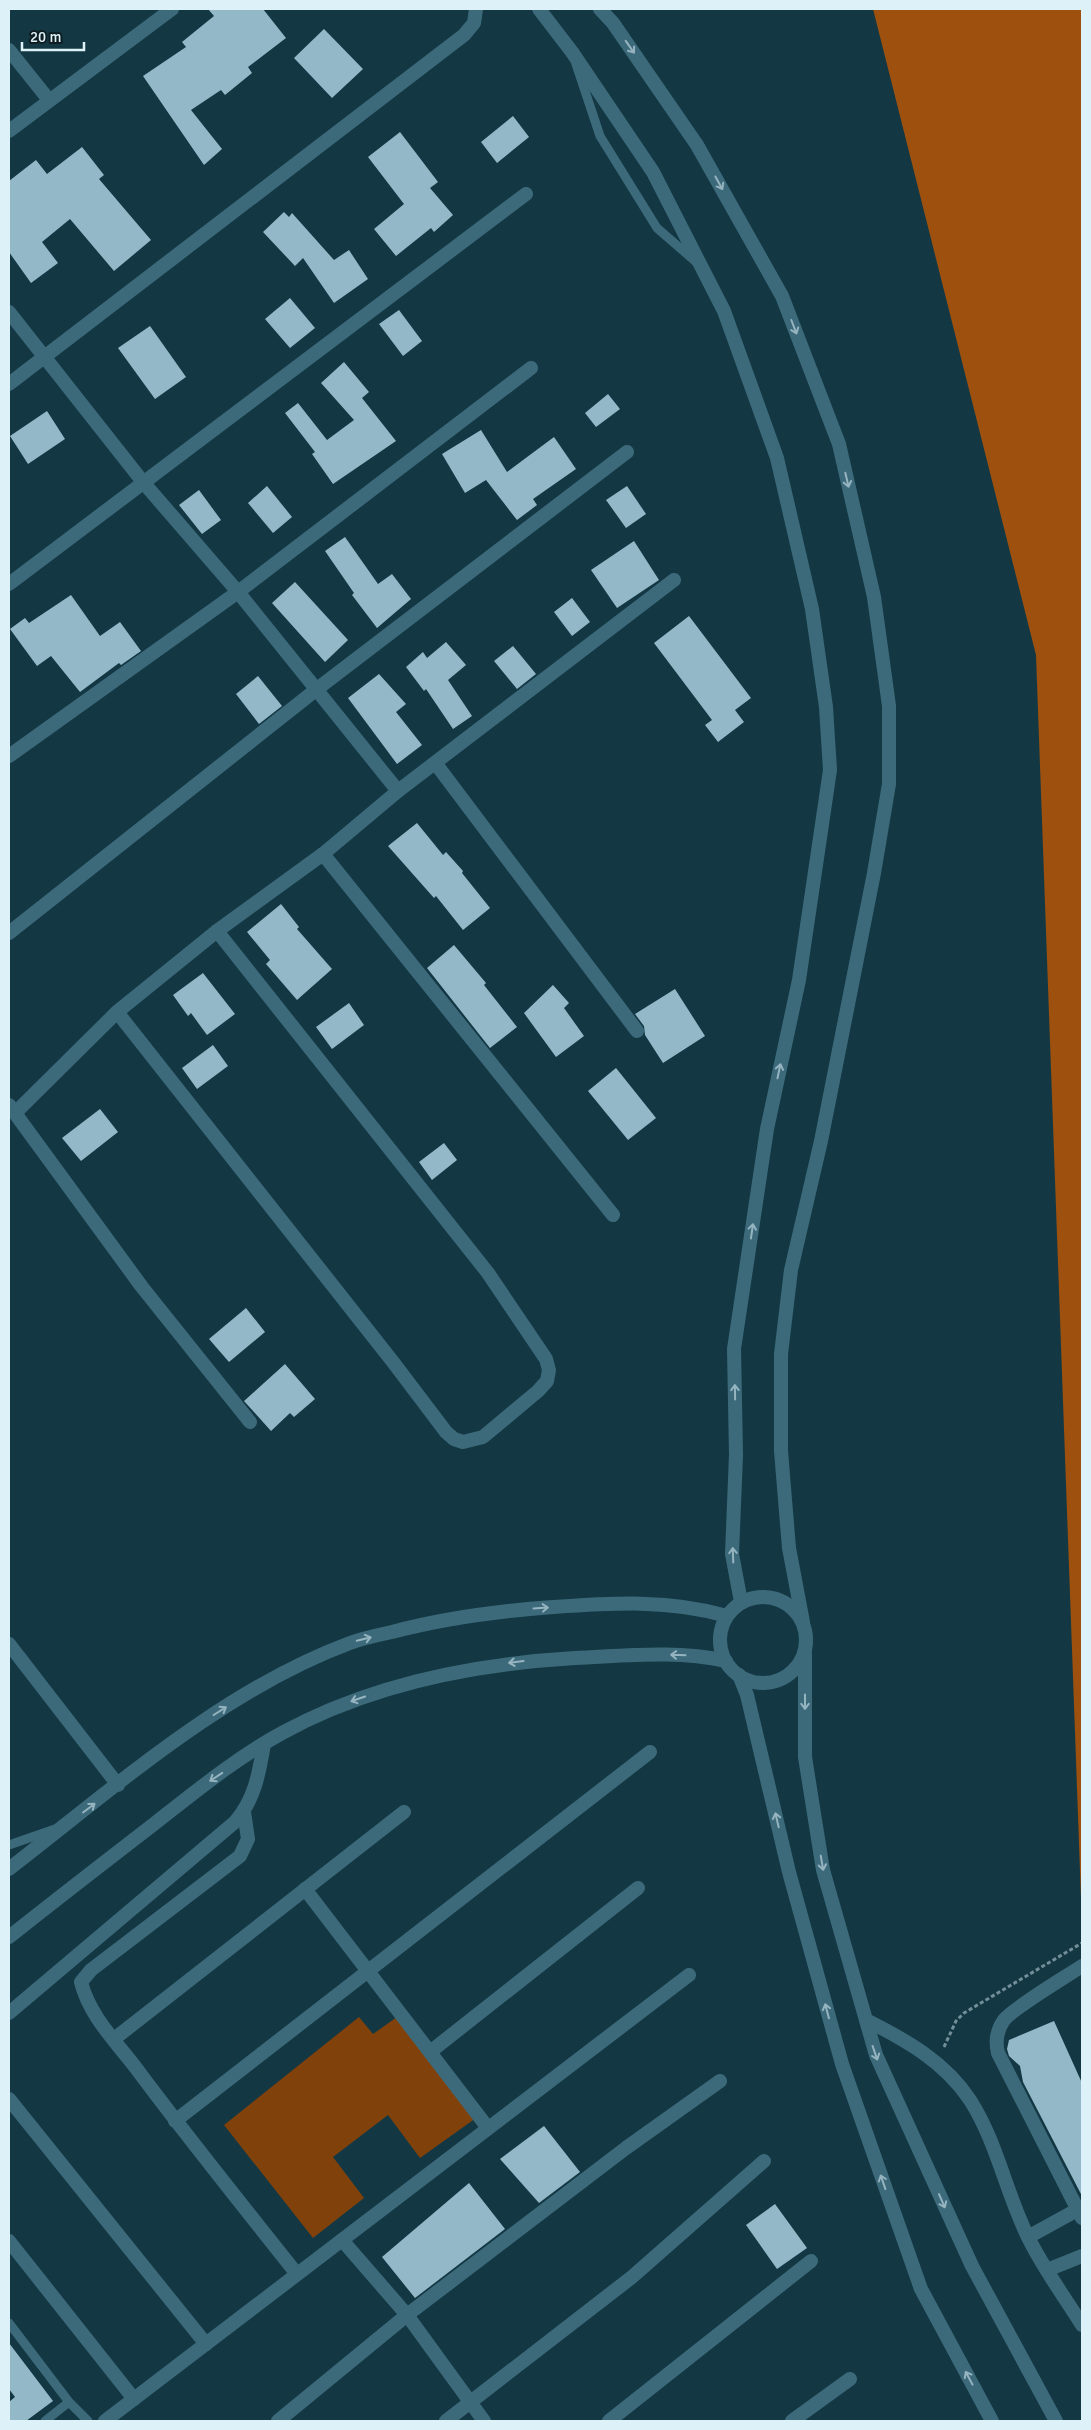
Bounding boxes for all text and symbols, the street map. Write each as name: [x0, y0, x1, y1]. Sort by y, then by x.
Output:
scale bar: [22, 20, 85, 52]
text: 20 m: [30, 28, 61, 46]
one-way arrow: [625, 40, 635, 54]
one-way arrow: [714, 176, 724, 190]
one-way arrow: [790, 319, 799, 334]
one-way arrow: [843, 472, 852, 488]
one-way arrow: [775, 1063, 784, 1079]
one-way arrow: [747, 1223, 757, 1239]
one-way arrow: [730, 1384, 740, 1400]
one-way arrow: [728, 1547, 737, 1563]
one-way arrow: [533, 1603, 549, 1613]
one-way arrow: [356, 1634, 372, 1643]
one-way arrow: [670, 1650, 686, 1659]
one-way arrow: [508, 1657, 524, 1667]
one-way arrow: [800, 1693, 810, 1709]
one-way arrow: [351, 1695, 366, 1704]
one-way arrow: [212, 1706, 226, 1716]
one-way arrow: [209, 1772, 223, 1782]
one-way arrow: [82, 1802, 95, 1813]
one-way arrow: [772, 1812, 781, 1828]
one-way arrow: [818, 1854, 828, 1870]
one-way arrow: [822, 2003, 832, 2019]
one-way arrow: [871, 2045, 881, 2061]
one-way arrow: [878, 2175, 887, 2190]
one-way arrow: [937, 2193, 947, 2208]
one-way arrow: [964, 2371, 974, 2386]

